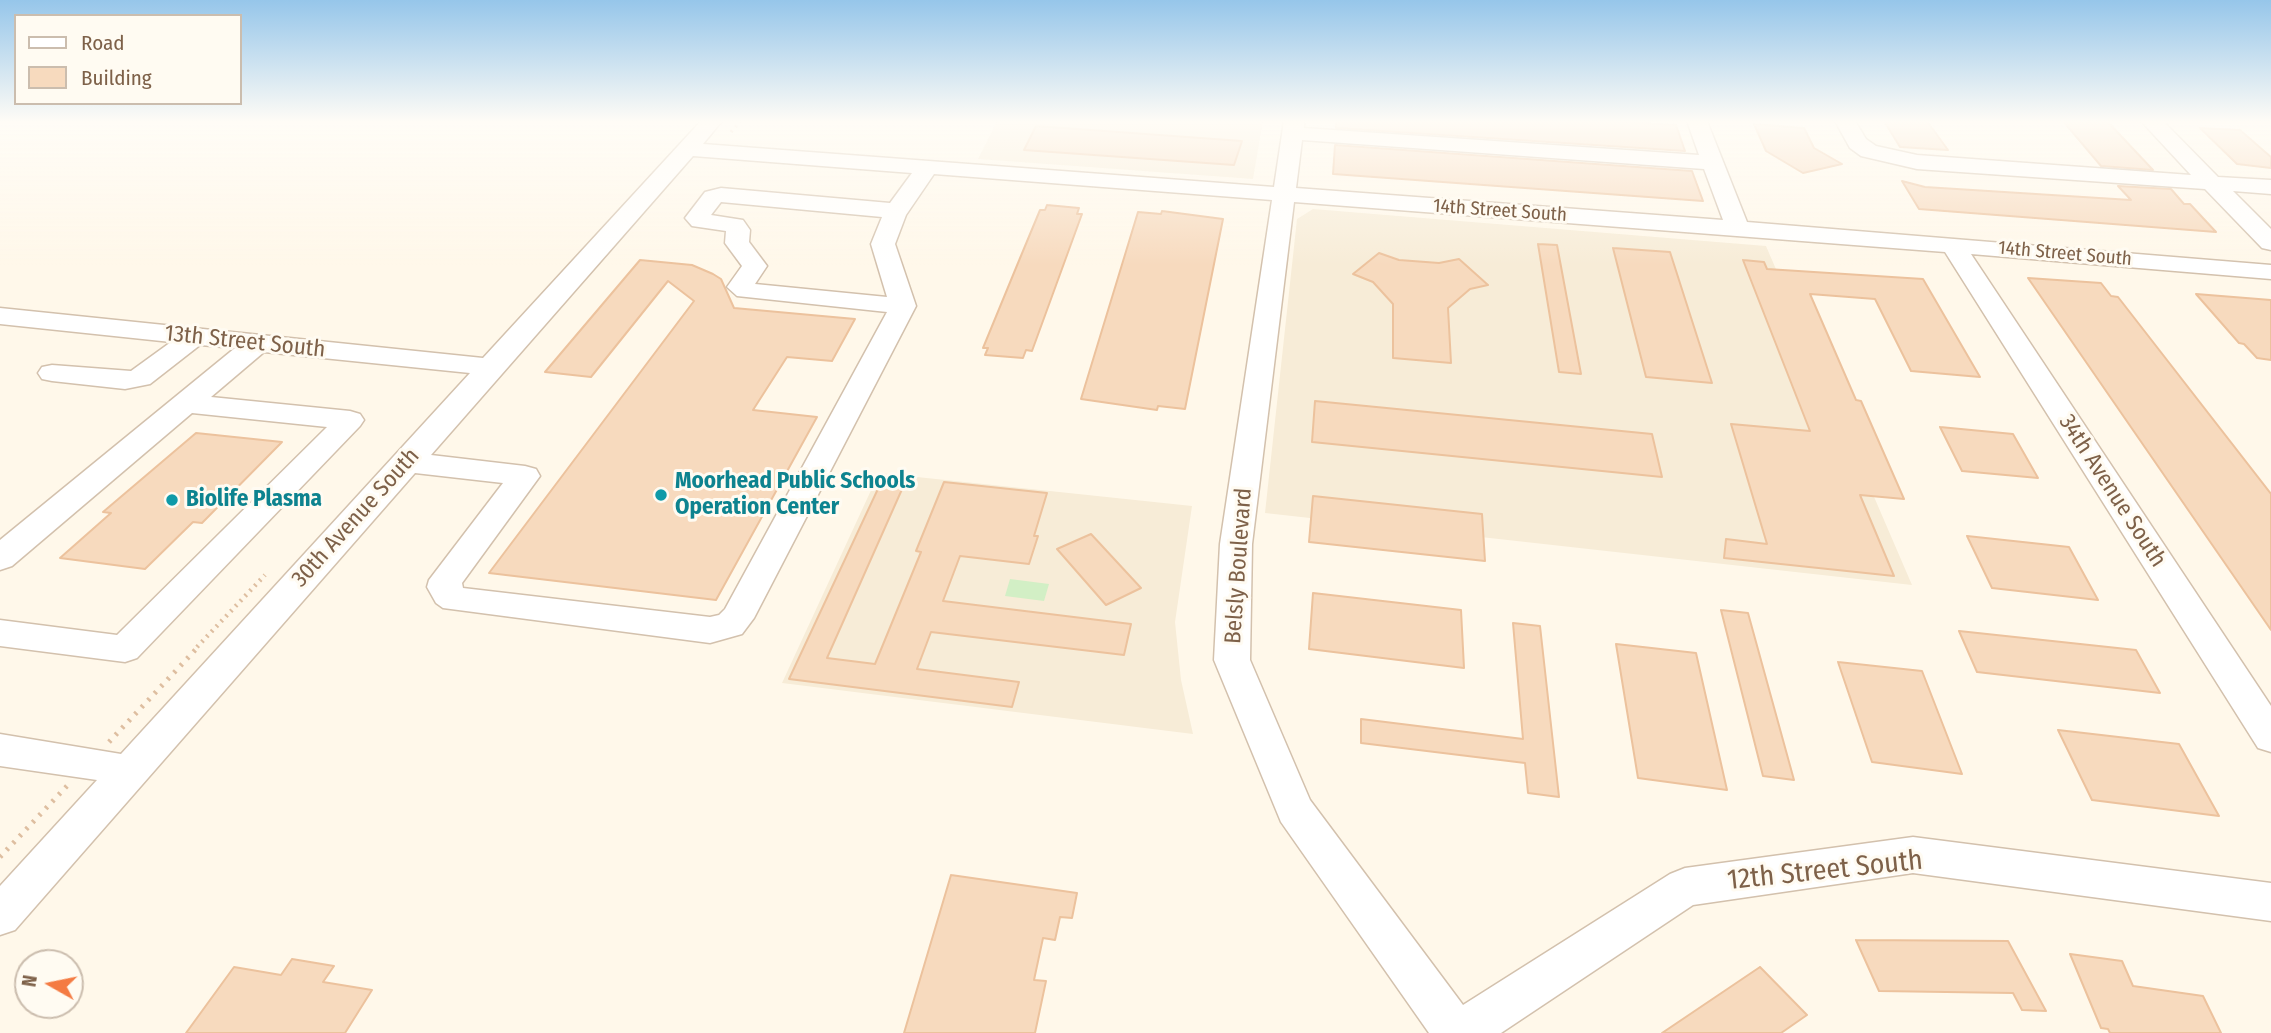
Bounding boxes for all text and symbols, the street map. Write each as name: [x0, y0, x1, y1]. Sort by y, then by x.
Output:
legend: [14, 14, 242, 105]
text: Road: [81, 30, 125, 56]
text: Building: [81, 65, 152, 91]
street label: 14th Street South: [1432, 195, 1568, 227]
street label: 14th Street South: [1997, 237, 2133, 271]
street label: 13th Street South: [163, 320, 327, 364]
street label: 34th Avenue South: [2052, 410, 2172, 572]
street label: 30th Avenue South: [286, 443, 426, 593]
place label: Moorhead Public Schools Operation Center: [675, 468, 915, 522]
place label: Biolife Plasma: [186, 486, 322, 514]
marker: Moorhead Public Schools Operation Center: [653, 487, 669, 503]
street label: Belsly Boulevard: [1220, 487, 1258, 645]
marker: Biolife Plasma: [164, 492, 180, 508]
street label: 12th Street South: [1726, 844, 1924, 898]
north arrow: [14, 949, 84, 1019]
text: N: [17, 974, 42, 988]

